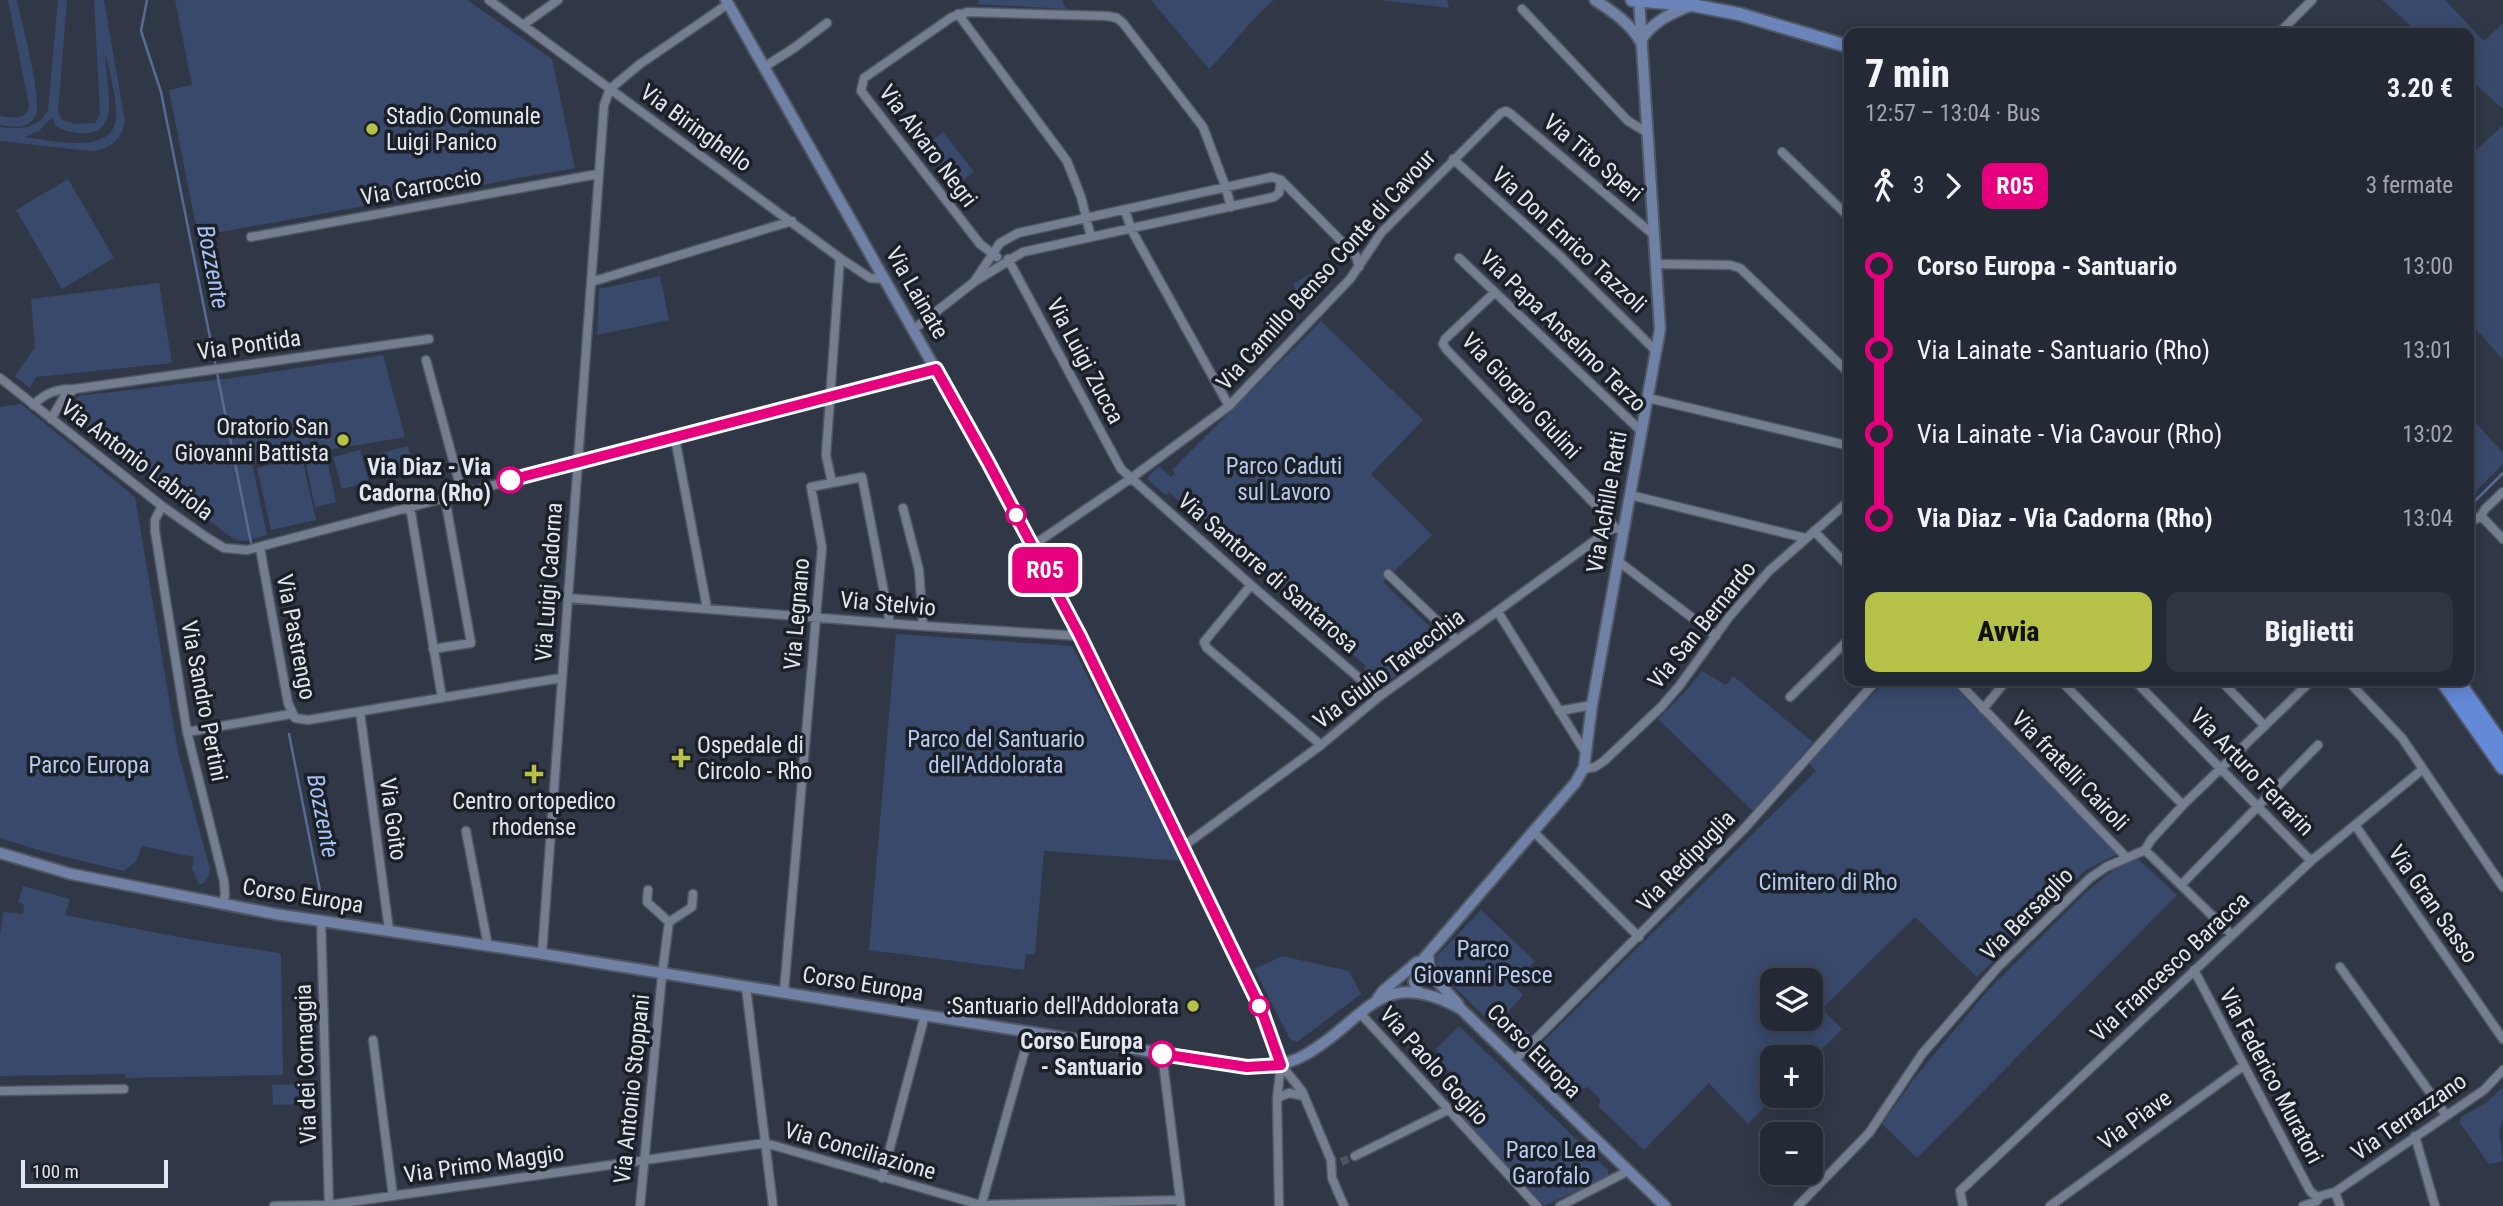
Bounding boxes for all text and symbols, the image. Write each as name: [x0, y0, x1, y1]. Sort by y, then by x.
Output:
text: 7 min: [1865, 52, 1950, 96]
text: 3.20 €: [2387, 73, 2453, 103]
street label: Via Biringhello: [635, 79, 757, 177]
street label: Via Alvaro Negri: [873, 80, 983, 212]
text: 12:57 – 13:04 · Bus: [1865, 100, 2041, 127]
place label: Stadio Comunale Luigi Panico: [386, 103, 541, 156]
street label: Via Tito Speri: [1538, 109, 1648, 207]
marker: Stadio Comunale Luigi Panico: [364, 121, 380, 137]
street label: Via Camillo Benso Conte di Cavour: [1211, 144, 1441, 396]
street label: Via Don Enrico Tazzoli: [1486, 162, 1652, 318]
street label: Via Carroccio: [359, 163, 483, 211]
icon: walk: [1865, 167, 1903, 205]
icon: forward: [1934, 167, 1972, 205]
text: 3: [1913, 172, 1924, 199]
text: R05: [1996, 172, 2034, 200]
text: 3 fermate: [2366, 172, 2453, 199]
water label: Bozzente: [191, 223, 235, 311]
street label: Via Lainate: [880, 242, 954, 344]
street label: Via Papa Anselmo Terzo: [1474, 245, 1652, 417]
text: Corso Europa - Santuario: [1917, 251, 2177, 281]
text: 13:00: [2402, 253, 2453, 280]
street label: Via Luigi Zucca: [1041, 294, 1129, 428]
street label: Via Pontida: [195, 324, 303, 366]
street label: Via Giorgio Giulini: [1456, 328, 1586, 464]
text: Via Lainate - Santuario (Rho): [1917, 335, 2210, 365]
text: 13:01: [2402, 337, 2453, 364]
street label: Via Antonio Labriola: [56, 394, 218, 526]
place label: Oratorio San Giovanni Battista: [174, 414, 329, 467]
text: Via Lainate - Via Cavour (Rho): [1917, 419, 2222, 449]
text: 13:02: [2402, 421, 2453, 448]
street label: Via Achille Ratti: [1581, 429, 1633, 575]
marker: Oratorio San Giovanni Battista: [335, 432, 351, 448]
park label: Parco Caduti sul Lavoro: [1226, 453, 1342, 506]
place label: Via Diaz - Via Cadorna (Rho): [359, 454, 491, 507]
marker: Via Diaz - Via Cadorna (Rho): [497, 467, 523, 493]
street label: Via Santorre di Santarosa: [1172, 487, 1364, 659]
street label: Via Luigi Cadorna: [530, 502, 568, 662]
text: Via Diaz - Via Cadorna (Rho): [1917, 503, 2213, 533]
unlabelled marker: [1006, 505, 1026, 525]
text: 13:04: [2402, 505, 2453, 532]
line badge: R05: [1005, 547, 1085, 593]
text: R05: [1026, 556, 1064, 584]
street label: Via San Bernardo: [1642, 556, 1762, 694]
street label: Via Legnano: [779, 557, 815, 671]
street label: Via Pastrengo: [271, 572, 321, 702]
street label: Via Stelvio: [839, 586, 937, 622]
button: Avvia: [1865, 592, 2152, 672]
button: Biglietti: [2166, 592, 2453, 672]
street label: Via Giulio Tavecchia: [1308, 603, 1470, 735]
street label: Via Sandro Pertini: [175, 618, 233, 784]
street label: Via Arturo Ferrarin: [2184, 703, 2320, 841]
street label: Via fratelli Cairoli: [2006, 705, 2134, 837]
park label: Parco del Santuario dell'Addolorata: [907, 726, 1085, 779]
place label: Ospedale di Circolo - Rho: [697, 732, 812, 785]
marker: Ospedale di Circolo - Rho: [671, 748, 691, 768]
park label: Parco Europa: [29, 752, 149, 779]
marker: Centro ortopedico rhodense: [524, 764, 544, 784]
water label: Bozzente: [301, 772, 345, 860]
street label: Via Goito: [374, 776, 412, 862]
place label: Centro ortopedico rhodense: [452, 788, 616, 841]
street label: Via Redipuglia: [1631, 805, 1741, 917]
street label: Via Gran Sasso: [2382, 840, 2484, 968]
street label: Via Bersaglio: [1975, 862, 2079, 966]
park label: Cimitero di Rho: [1759, 869, 1897, 896]
street label: Corso Europa: [241, 873, 365, 919]
street label: Via Francesco Baracca: [2085, 887, 2255, 1047]
park label: Parco Giovanni Pesce: [1413, 936, 1553, 989]
street label: Corso Europa: [801, 961, 925, 1007]
map controls: [1760, 968, 1823, 1185]
button: layers: [1760, 968, 1823, 1031]
street label: Via dei Cornaggia: [290, 984, 322, 1144]
street label: Via Federico Muratori: [2213, 984, 2329, 1168]
street label: Via Antonio Stoppani: [609, 993, 655, 1185]
place label: :Santuario dell'Addolorata: [946, 993, 1179, 1020]
unlabelled marker: [1249, 996, 1269, 1016]
marker: :Santuario dell'Addolorata: [1185, 998, 1201, 1014]
street label: Corso Europa: [1481, 998, 1587, 1104]
street label: Via Paolo Goglio: [1374, 1001, 1494, 1131]
place label: Corso Europa - Santuario: [1020, 1028, 1143, 1081]
marker: Corso Europa - Santuario: [1149, 1041, 1175, 1067]
button: +: [1760, 1045, 1823, 1108]
street label: Via Terrazzano: [2346, 1067, 2472, 1167]
street label: Via Piave: [2093, 1084, 2177, 1156]
street label: Via Conciliazione: [781, 1116, 939, 1186]
button: −: [1760, 1122, 1823, 1185]
park label: Parco Lea Garofalo: [1506, 1137, 1596, 1190]
street label: Via Primo Maggio: [402, 1139, 566, 1189]
scale bar: [21, 1157, 168, 1189]
text: 100 m: [32, 1160, 79, 1183]

